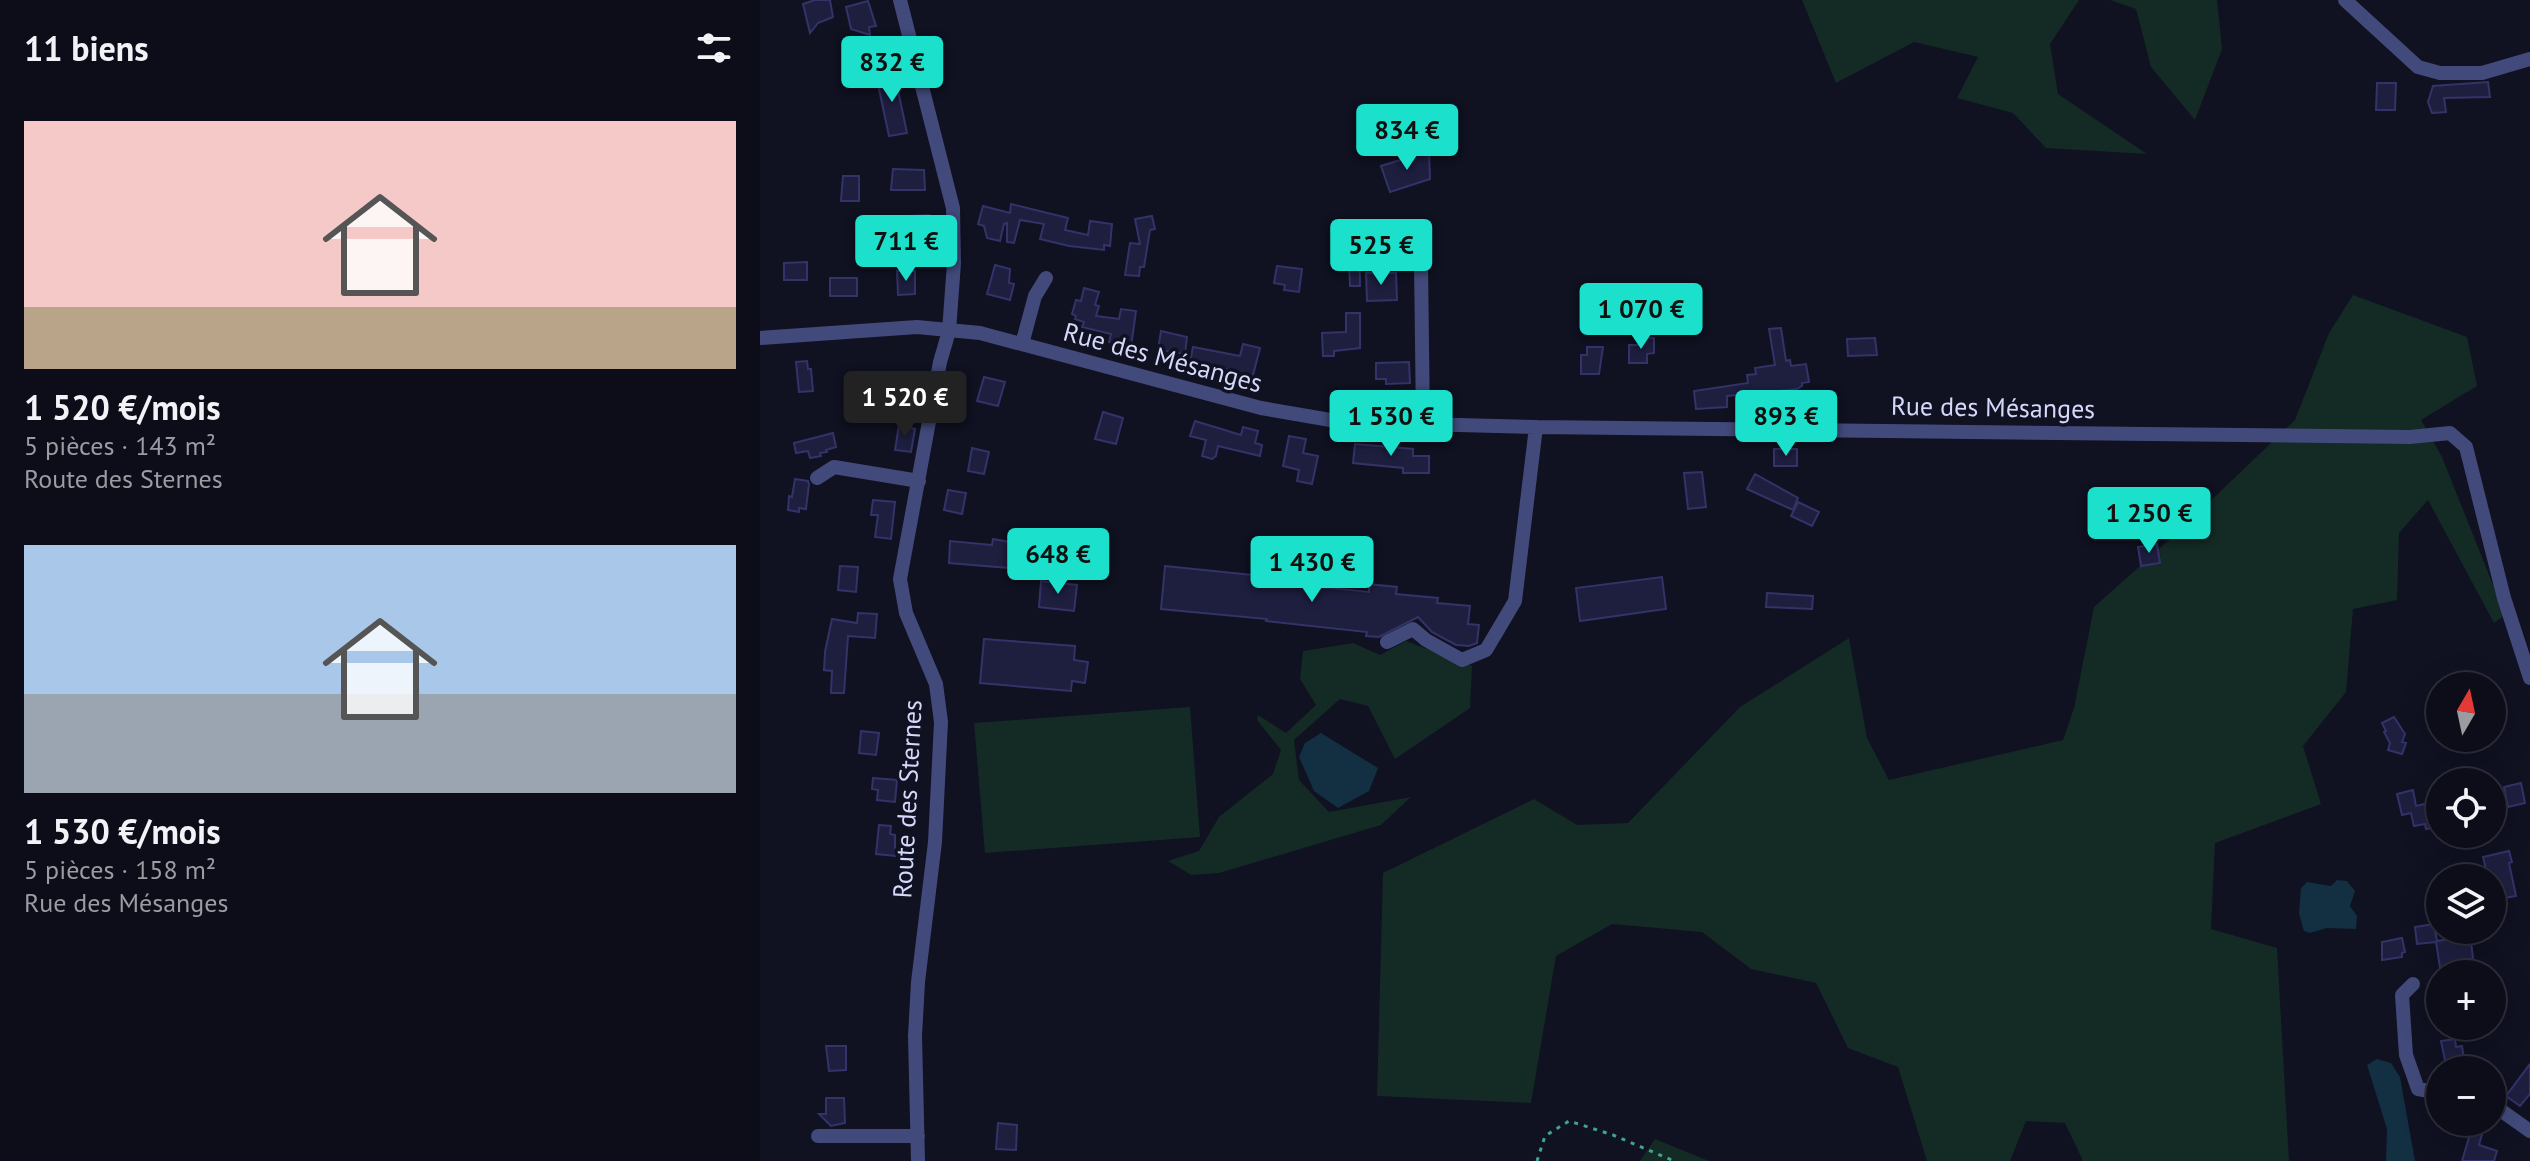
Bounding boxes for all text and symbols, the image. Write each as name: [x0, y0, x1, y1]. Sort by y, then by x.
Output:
text: 11 biens: [24, 26, 149, 70]
icon: filters: [692, 26, 736, 70]
pin: 832 €: [836, 36, 948, 104]
text: 832 €: [859, 45, 925, 78]
pin: 834 €: [1351, 104, 1463, 172]
text: 834 €: [1374, 113, 1440, 146]
icon: home: [308, 173, 452, 317]
pin: 711 €: [850, 215, 962, 283]
pin: 525 €: [1325, 219, 1437, 287]
text: 711 €: [873, 224, 939, 257]
text: 525 €: [1348, 228, 1414, 261]
pin: 1 070 €: [1567, 283, 1715, 351]
text: 1 070 €: [1598, 292, 1684, 325]
street label: Rue des Mésanges: [1060, 315, 1266, 399]
pin: 1 520 €: [831, 371, 979, 439]
text: 1 520 €: [862, 380, 948, 413]
text: 1 520 €/mois: [24, 385, 221, 429]
street label: Rue des Mésanges: [1891, 389, 2095, 425]
pin: 1 530 €: [1317, 390, 1465, 458]
pin: 893 €: [1730, 390, 1842, 458]
text: 1 530 €: [1348, 399, 1434, 432]
text: 893 €: [1753, 399, 1819, 432]
text: 5 pièces · 143 m²: [24, 429, 216, 462]
text: Route des Sternes: [24, 462, 223, 495]
pin: 1 250 €: [2075, 487, 2223, 555]
text: 1 250 €: [2106, 496, 2192, 529]
pin: 648 €: [1002, 528, 1114, 596]
pin: 1 430 €: [1238, 536, 1386, 604]
text: 648 €: [1025, 537, 1091, 570]
text: 1 430 €: [1269, 545, 1355, 578]
icon: home: [308, 597, 452, 741]
north arrow: [2426, 672, 2506, 752]
map controls: [2426, 672, 2506, 1136]
street label: Route des Sternes: [885, 699, 929, 899]
button: locate: [2426, 768, 2506, 848]
text: 1 530 €/mois: [24, 809, 221, 853]
text: 5 pièces · 158 m²: [24, 853, 216, 886]
button: layers: [2426, 864, 2506, 944]
text: Rue des Mésanges: [24, 886, 228, 919]
button: +: [2426, 960, 2506, 1040]
button: −: [2426, 1056, 2506, 1136]

